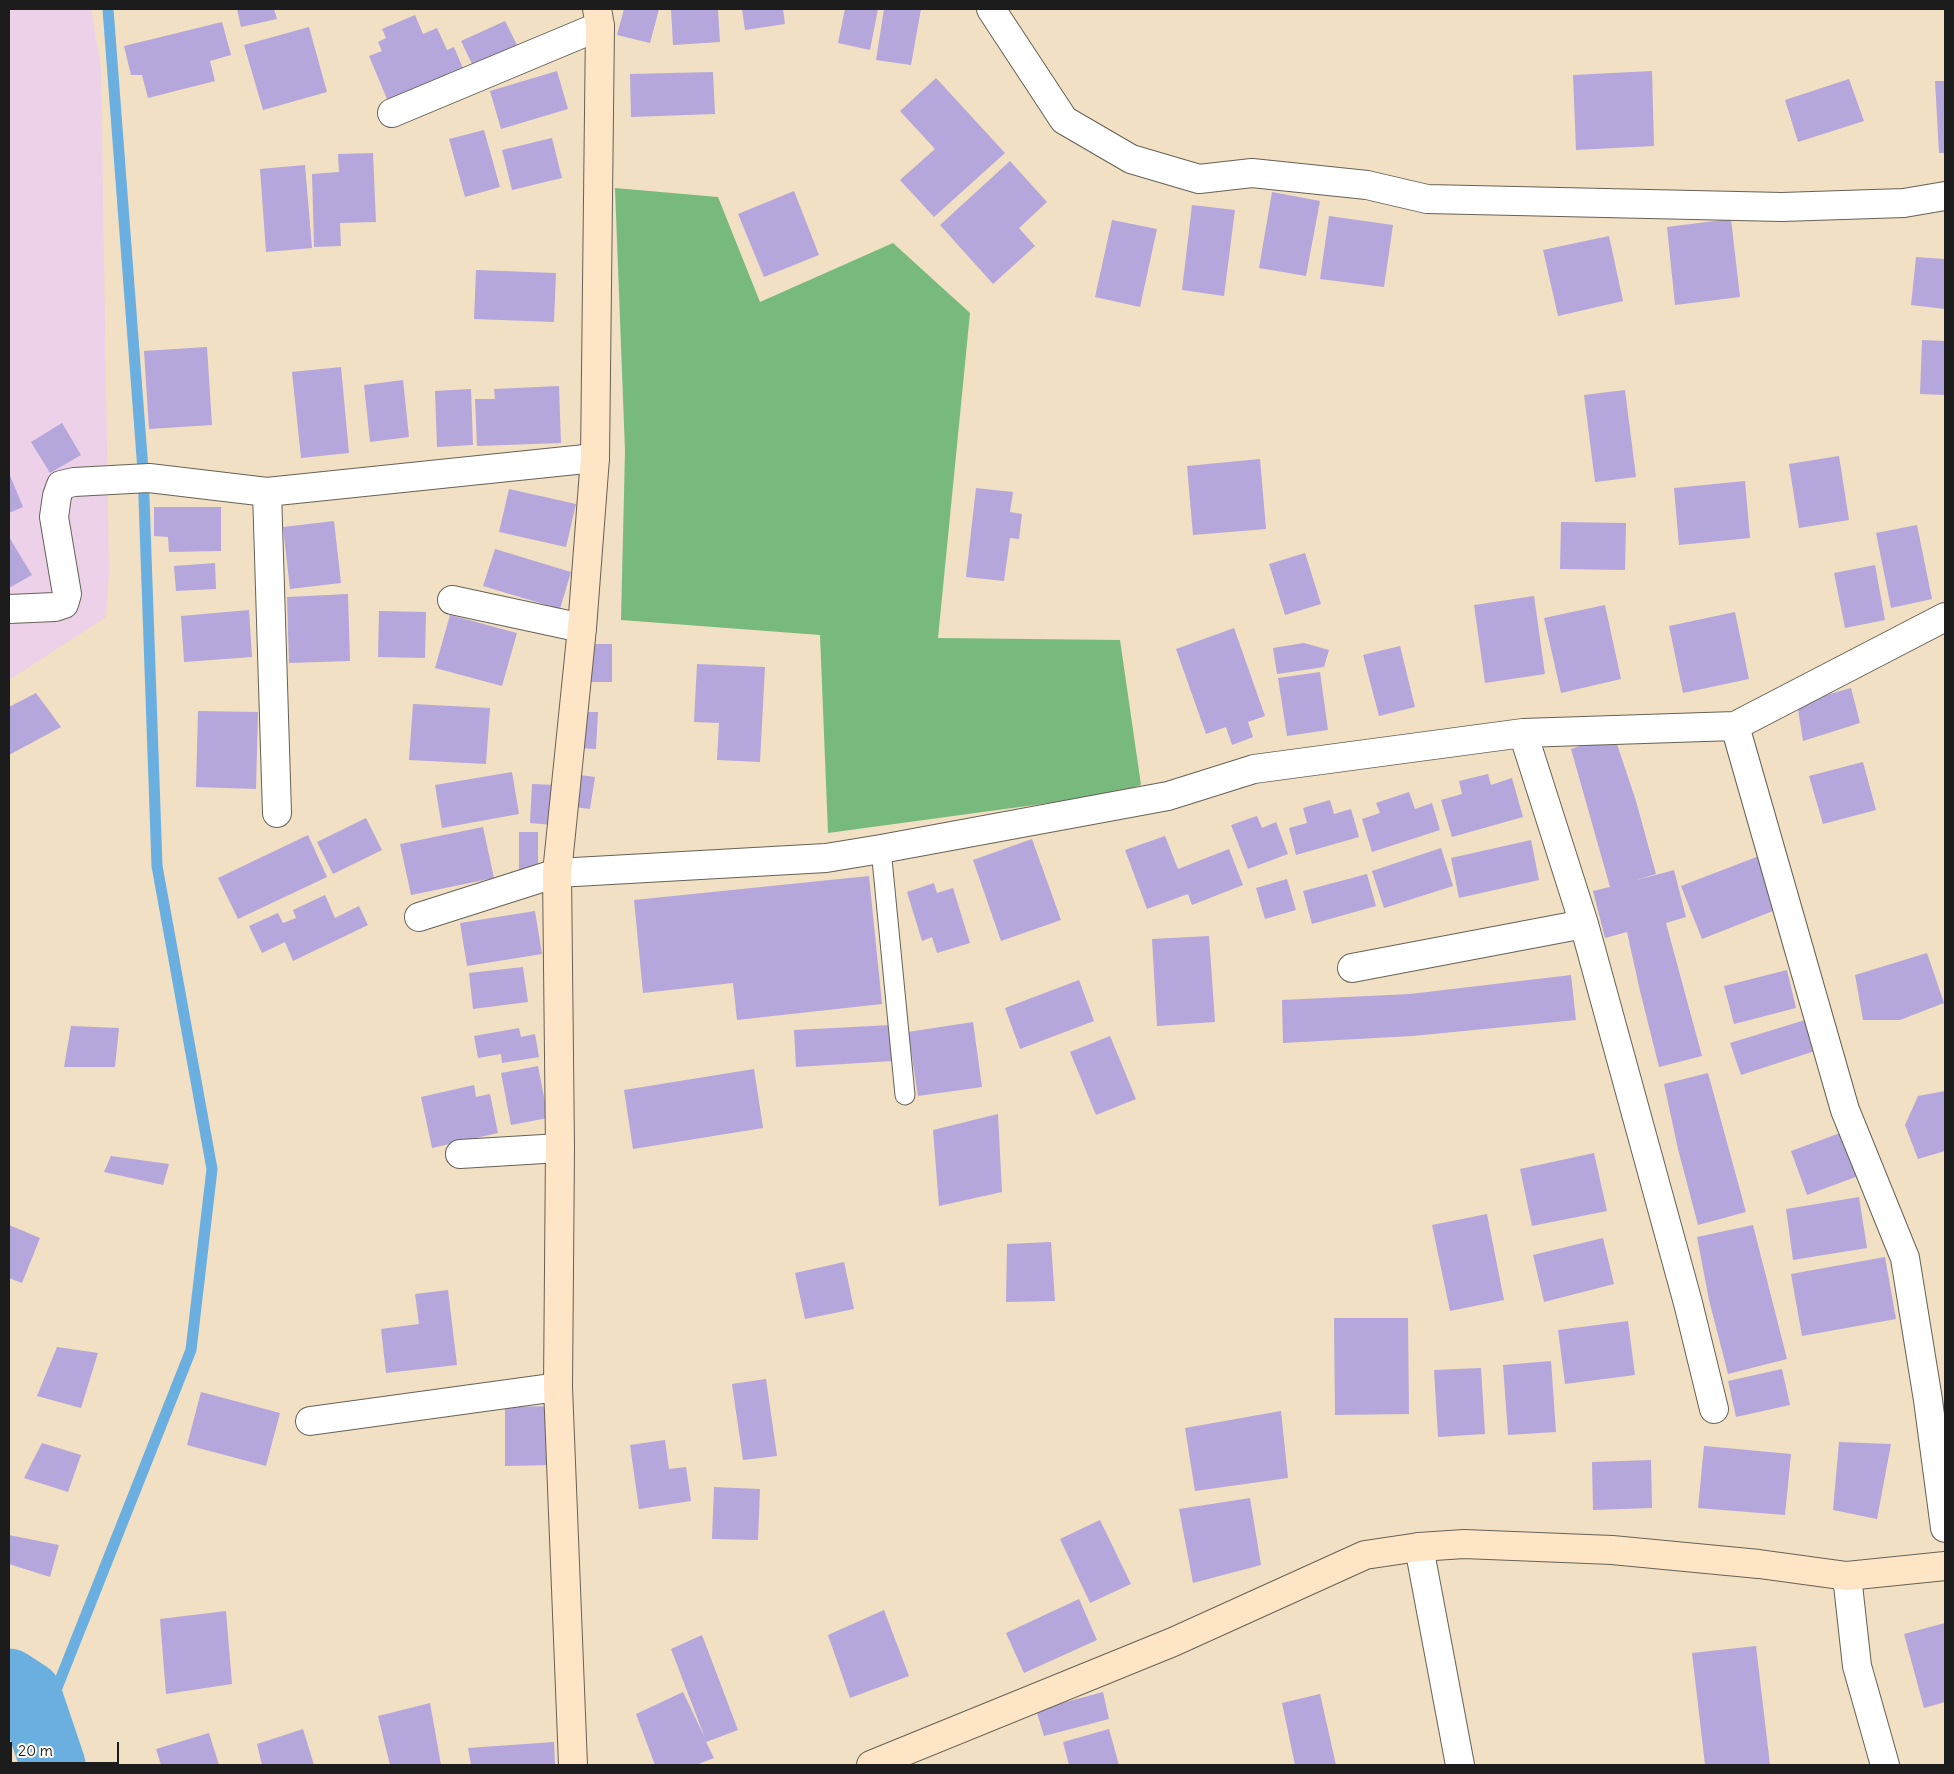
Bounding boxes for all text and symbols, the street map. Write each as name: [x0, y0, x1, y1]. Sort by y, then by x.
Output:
scale bar: [12, 1732, 121, 1764]
text: 20 m: [18, 1741, 53, 1760]

